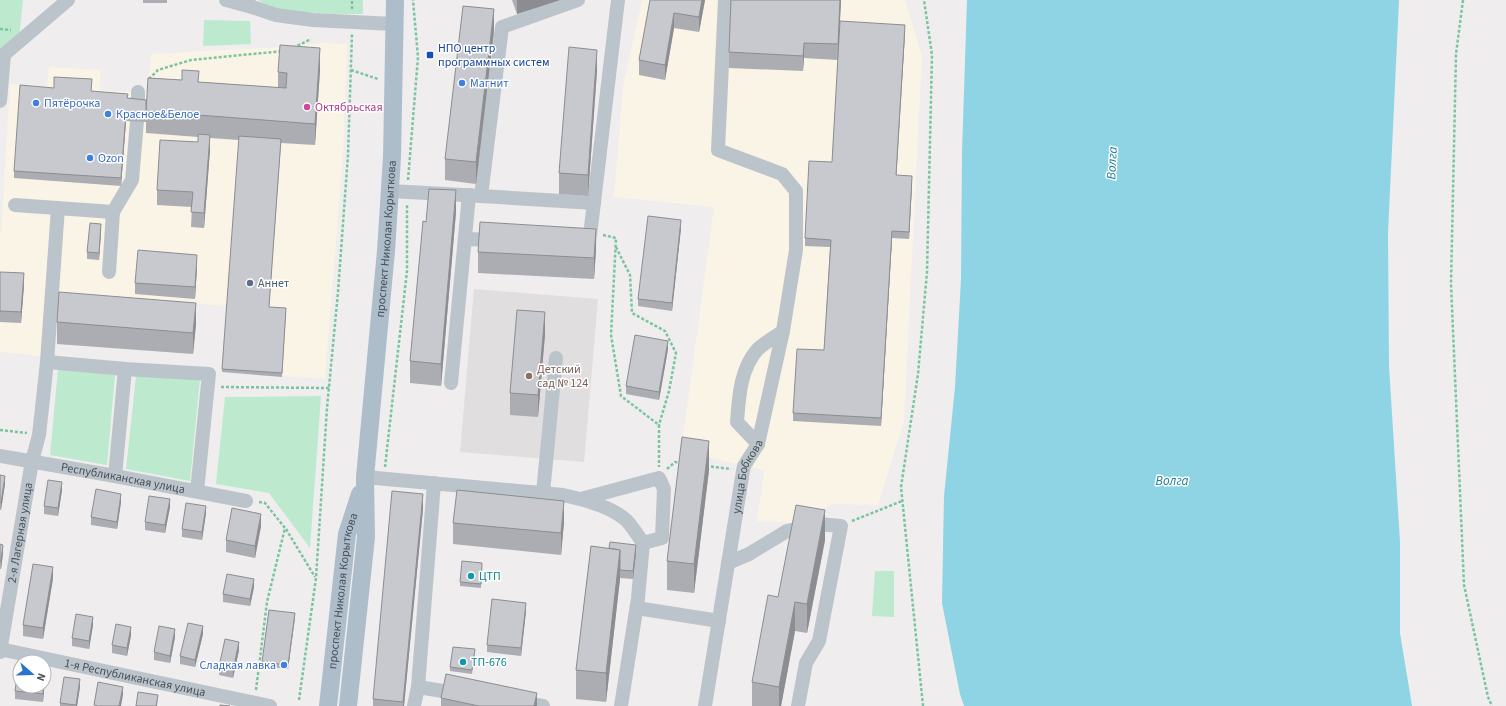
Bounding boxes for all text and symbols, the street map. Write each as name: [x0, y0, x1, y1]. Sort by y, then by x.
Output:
place label: НПО центр программных систем: [438, 40, 550, 71]
marker: НПО центр программных систем: [425, 50, 435, 60]
place label: Магнит: [470, 75, 509, 92]
marker: Магнит: [457, 78, 467, 88]
place label: Пятёрочка: [44, 95, 100, 112]
marker: Пятёрочка: [31, 98, 41, 108]
place label: Октябрьская: [315, 99, 383, 116]
marker: Октябрьская: [302, 102, 312, 112]
place label: Красное&Белое: [116, 106, 199, 123]
marker: Красное&Белое: [103, 109, 113, 119]
water label: Волга: [1102, 146, 1122, 180]
place label: Ozon: [98, 150, 124, 167]
marker: Ozon: [85, 153, 95, 163]
street label: проспект Николая Корыткова: [372, 160, 401, 318]
place label: Аннет: [258, 275, 290, 292]
marker: Аннет: [245, 278, 255, 288]
place label: Детский сад № 124: [537, 361, 588, 392]
marker: Детский сад № 124: [524, 371, 534, 381]
street label: улица Бобкова: [728, 438, 768, 515]
street label: Республиканская улица: [60, 459, 186, 498]
water label: Волга: [1156, 472, 1188, 490]
street label: 2-я Лагерная улица: [4, 481, 37, 584]
street label: проспект Николая Корыткова: [324, 511, 362, 670]
place label: ЦТП: [479, 568, 501, 585]
marker: ЦТП: [466, 571, 476, 581]
north arrow: [12, 654, 52, 694]
place label: ТП-676: [471, 654, 507, 671]
street label: 1-я Республиканская улица: [63, 655, 207, 701]
place label: Сладкая лавка: [199, 657, 276, 674]
marker: ТП-676: [458, 657, 468, 667]
marker: Сладкая лавка: [279, 660, 289, 670]
text: N: [33, 671, 49, 683]

